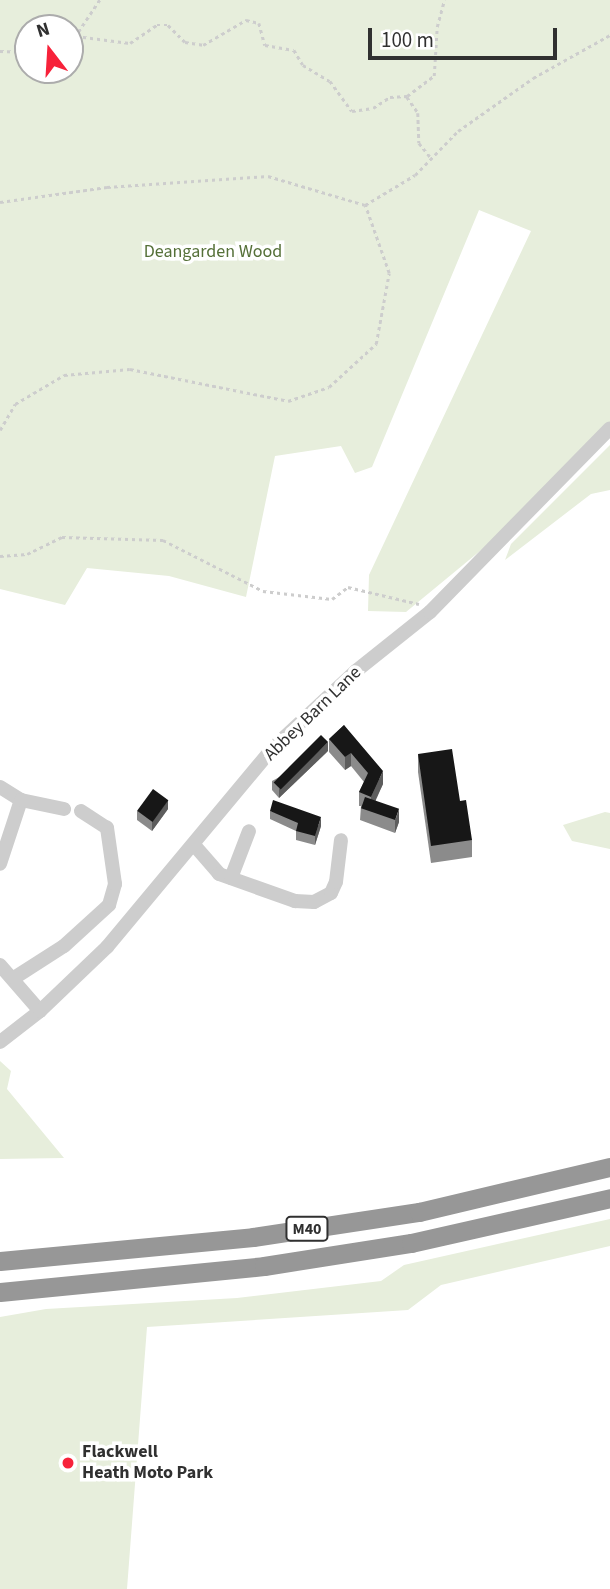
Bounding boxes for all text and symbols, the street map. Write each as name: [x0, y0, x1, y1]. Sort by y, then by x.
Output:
north arrow: [14, 14, 84, 84]
scale bar: [372, 14, 561, 58]
text: N: [33, 16, 53, 45]
text: 100 m: [381, 25, 434, 55]
park label: Deangarden Wood: [144, 241, 282, 263]
street label: Abbey Barn Lane: [260, 662, 366, 766]
road number: M40: [284, 1217, 330, 1242]
place label: Flackwell Heath Moto Park: [82, 1442, 213, 1484]
marker: Flackwell Heath Moto Park: [60, 1455, 76, 1471]

